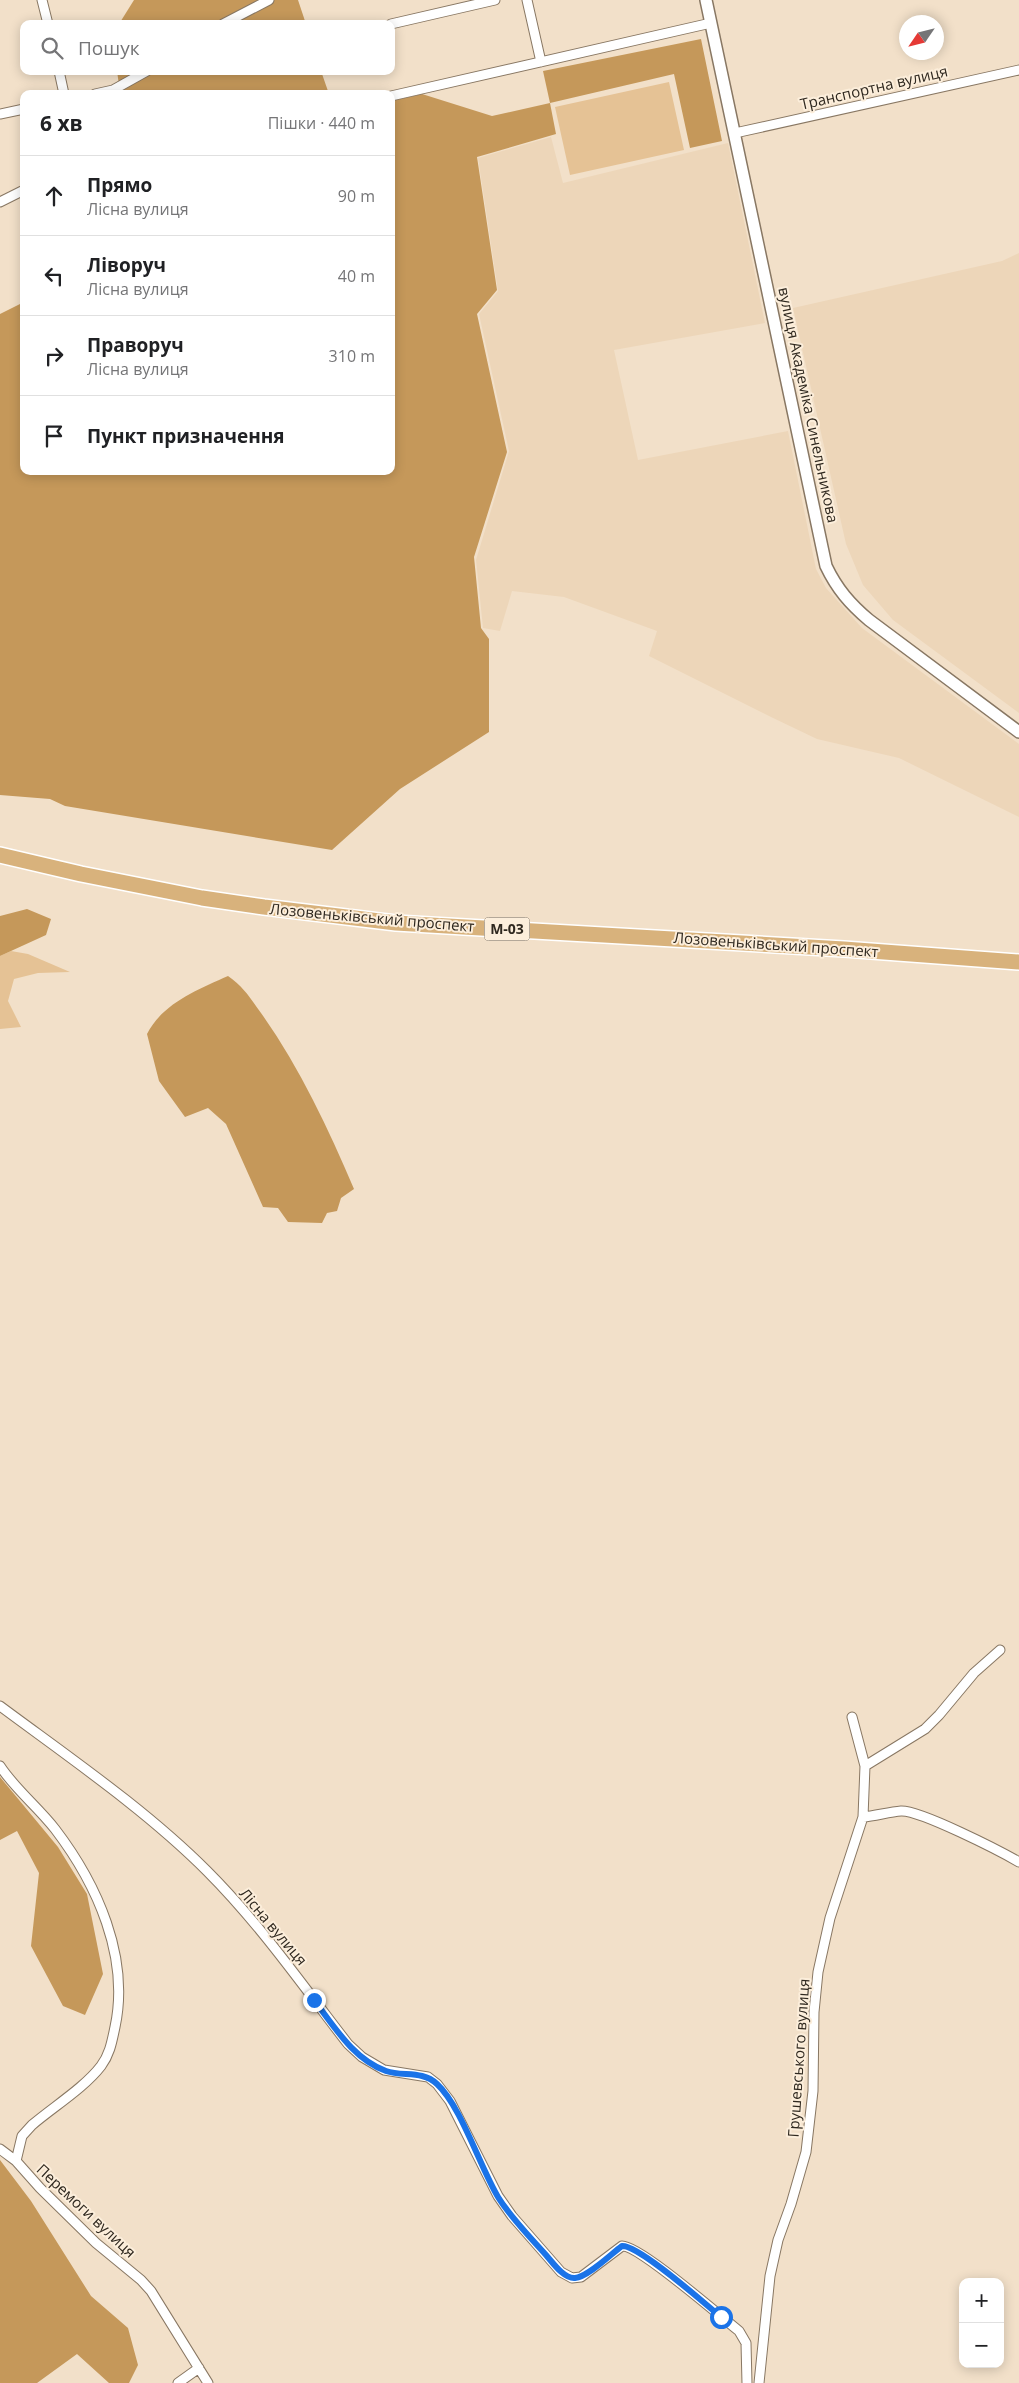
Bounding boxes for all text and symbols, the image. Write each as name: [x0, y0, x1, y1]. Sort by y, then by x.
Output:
north arrow: [899, 15, 944, 60]
search box: [20, 20, 395, 75]
icon: search: [38, 34, 66, 62]
text: Пошук: [78, 35, 140, 61]
street label: Транспортна вулиця: [798, 60, 949, 114]
text: 6 хв: [40, 109, 83, 137]
text: Пішки · 440 m: [268, 112, 375, 134]
text: Прямо: [87, 172, 152, 198]
icon: ahead: [40, 182, 68, 210]
text: 90 m: [338, 185, 375, 207]
text: Лісна вулиця: [87, 198, 189, 220]
text: Ліворуч: [87, 252, 166, 278]
icon: left: [40, 262, 68, 290]
text: 40 m: [338, 265, 375, 287]
text: Лісна вулиця: [87, 278, 189, 300]
street label: вулиця Академіка Синельникова: [774, 285, 844, 524]
text: Праворуч: [87, 332, 184, 358]
icon: right: [40, 342, 68, 370]
text: 310 m: [329, 345, 375, 367]
text: Лісна вулиця: [87, 358, 189, 380]
icon: arrive: [40, 422, 68, 450]
text: Пункт призначення: [87, 423, 285, 449]
street label: Лозовеньківський проспект: [269, 898, 475, 936]
road number: М-03: [484, 918, 530, 941]
street label: Лозовеньківський проспект: [673, 927, 879, 961]
street label: Лісна вулиця: [236, 1883, 312, 1969]
street label: Грушевського вулиця: [782, 1978, 814, 2138]
route end: [303, 1989, 326, 2012]
street label: Перемоги вулиця: [33, 2159, 141, 2262]
map controls: [959, 2278, 1004, 2368]
button: +: [959, 2278, 1004, 2323]
route start: [710, 2306, 733, 2329]
button: −: [959, 2323, 1004, 2368]

